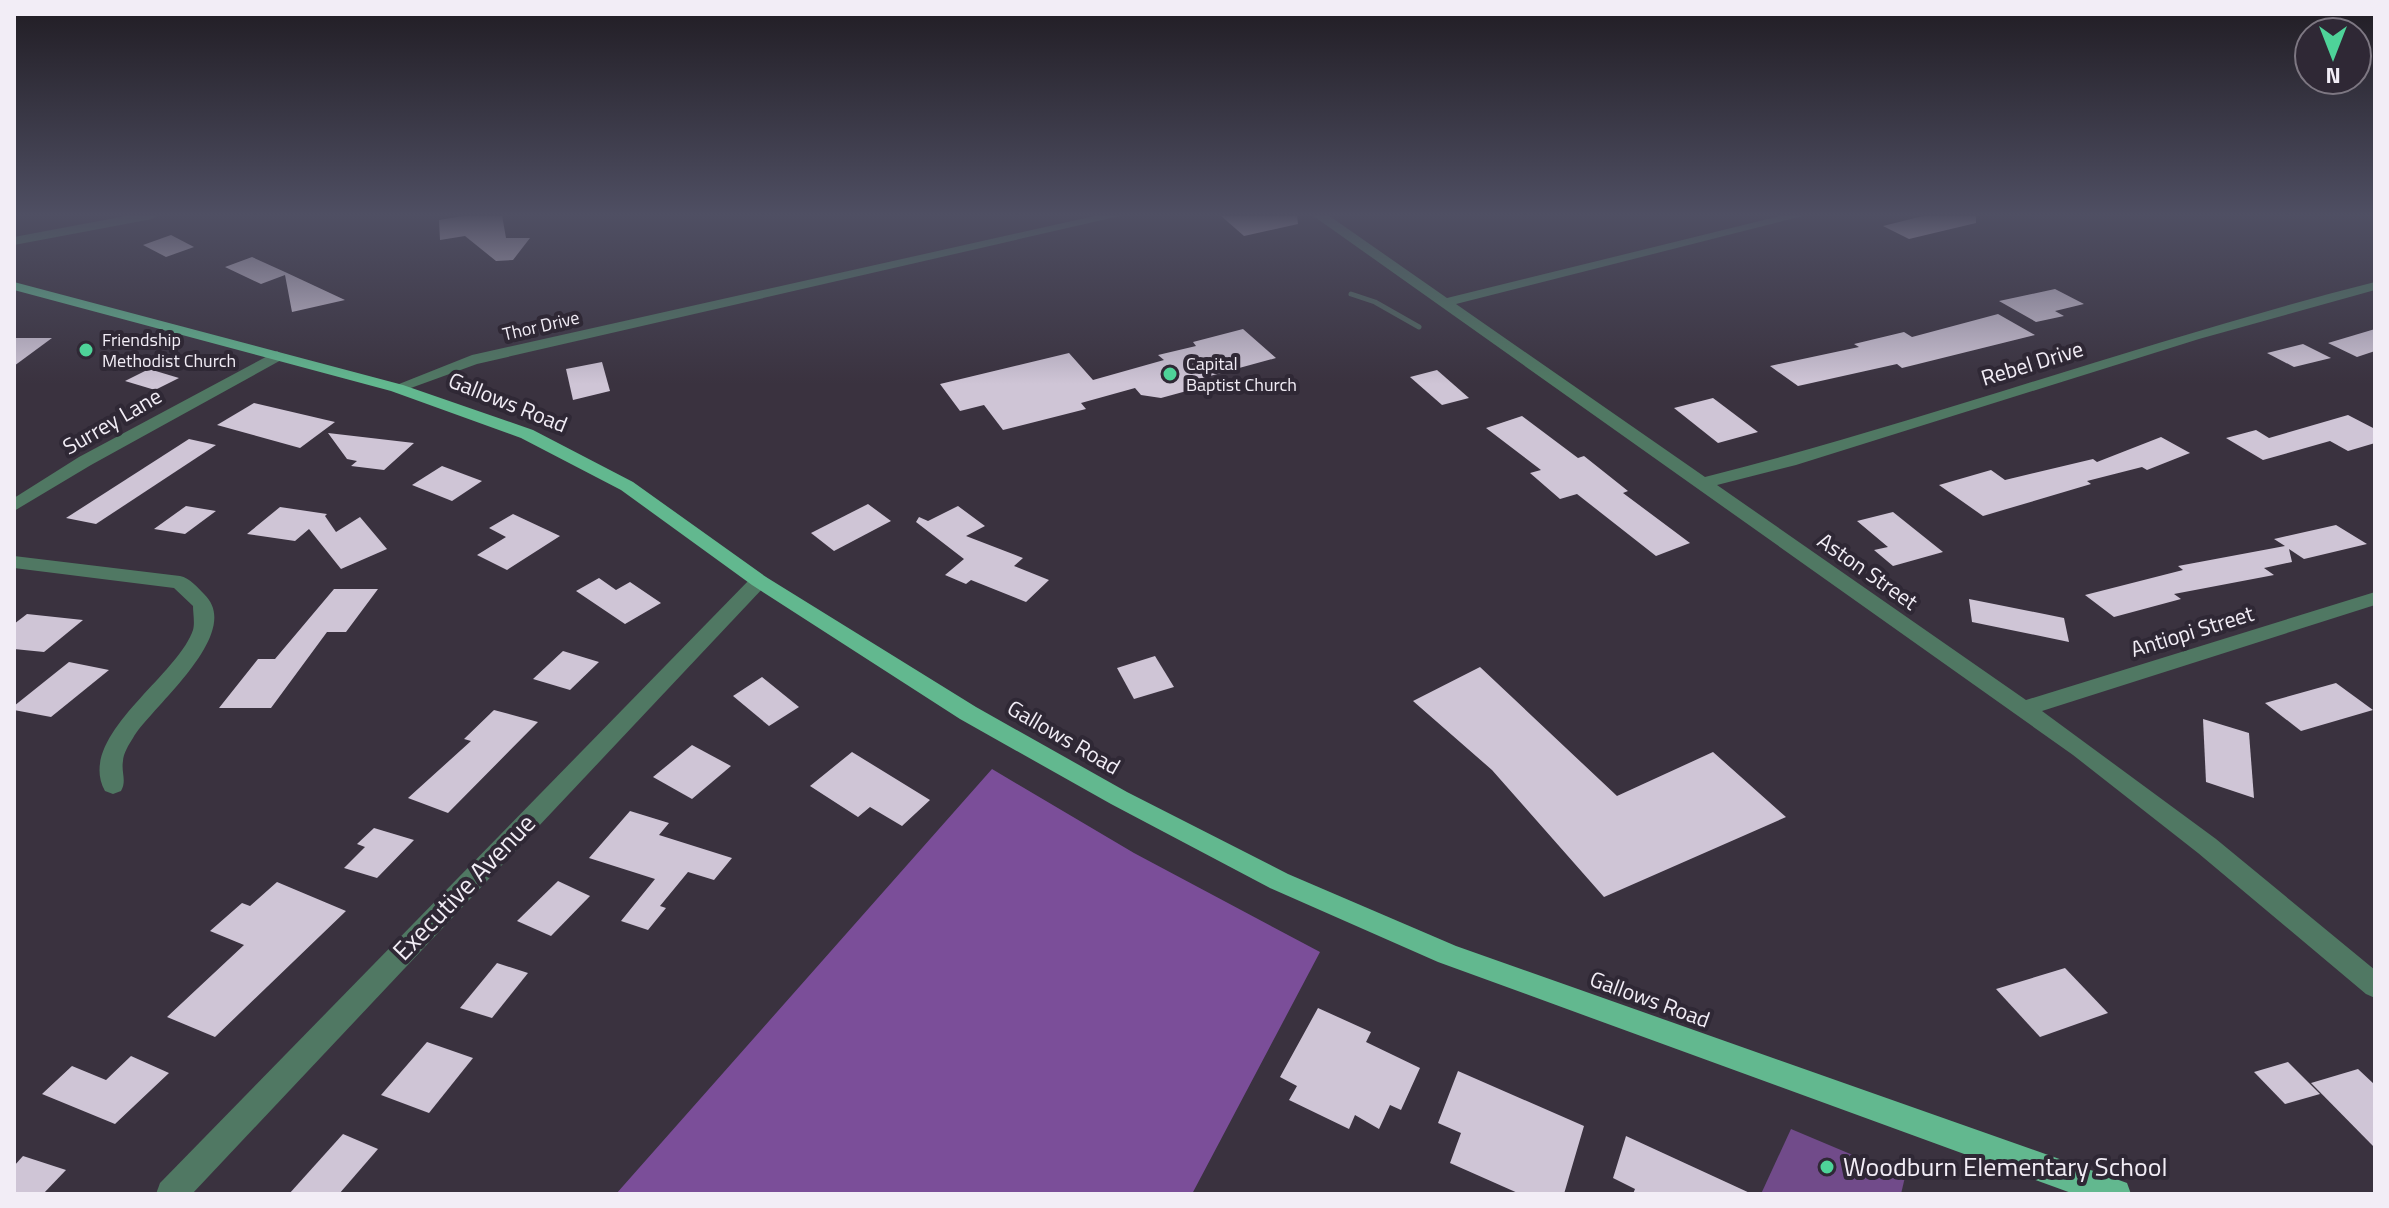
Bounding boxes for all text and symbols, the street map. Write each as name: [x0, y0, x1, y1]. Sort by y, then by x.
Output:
north arrow: [2293, 16, 2373, 96]
text: N: [2325, 59, 2341, 93]
street label: Thor Drive: [500, 304, 582, 347]
place label: Friendship Methodist Church: [102, 326, 236, 374]
street label: Rebel Drive: [1977, 331, 2087, 395]
marker: Friendship Methodist Church: [77, 341, 95, 359]
place label: Capital Baptist Church: [1186, 350, 1297, 398]
street label: Gallows Road: [443, 363, 573, 441]
marker: Capital Baptist Church: [1161, 365, 1179, 383]
street label: Surrey Lane: [56, 379, 168, 463]
street label: Aston Street: [1811, 524, 1926, 618]
street label: Antiopi Street: [2126, 596, 2258, 666]
street label: Gallows Road: [1001, 691, 1127, 783]
street label: Executive Avenue: [383, 804, 544, 969]
street label: Gallows Road: [1585, 962, 1715, 1036]
place label: Woodburn Elementary School: [1843, 1147, 2167, 1186]
marker: Woodburn Elementary School: [1818, 1158, 1836, 1176]

